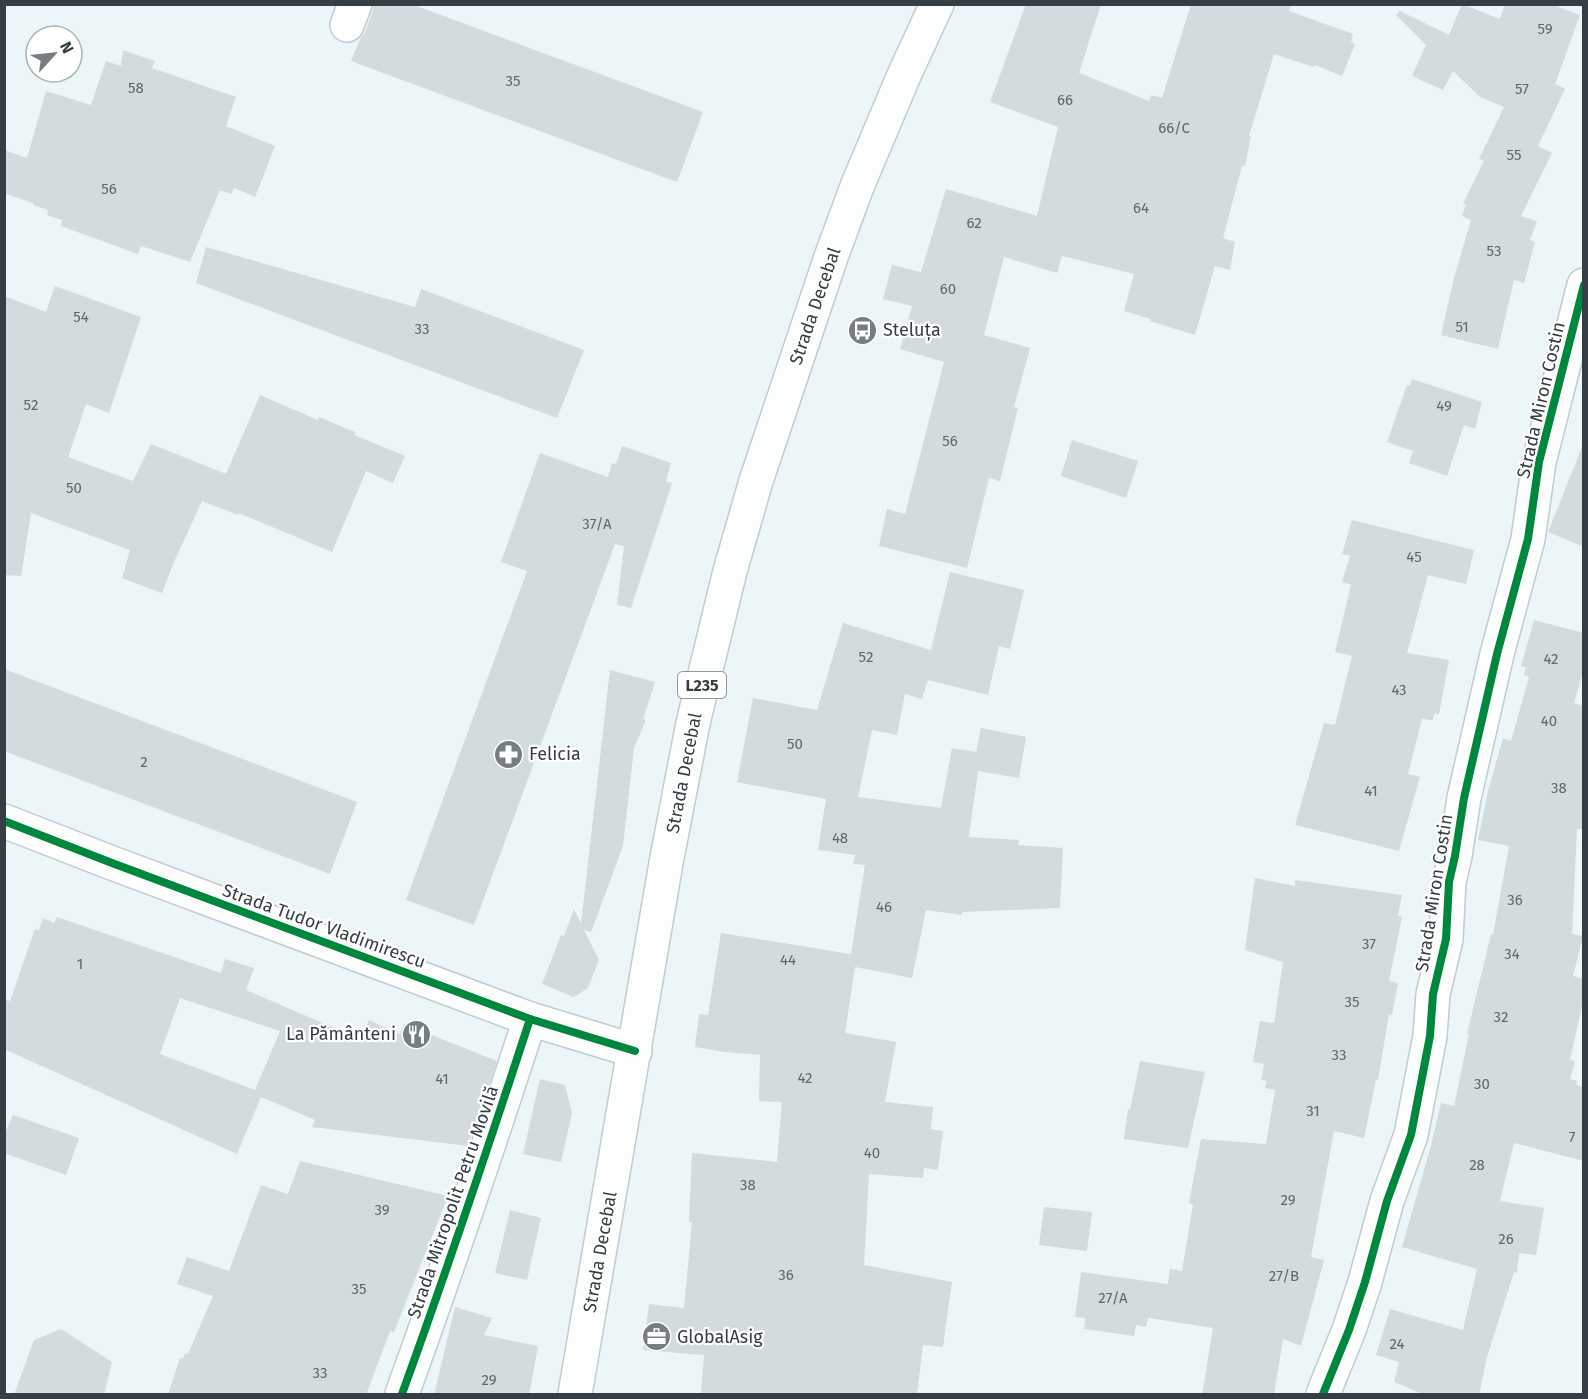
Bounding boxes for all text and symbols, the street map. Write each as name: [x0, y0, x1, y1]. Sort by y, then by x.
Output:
house number: 59: [1537, 20, 1553, 38]
north arrow: [24, 24, 84, 84]
text: N: [56, 38, 78, 56]
house number: 35: [505, 72, 521, 90]
house number: 58: [128, 79, 144, 97]
house number: 57: [1515, 80, 1529, 98]
house number: 66: [1057, 91, 1073, 109]
house number: 66/C: [1158, 119, 1190, 137]
house number: 55: [1507, 146, 1521, 164]
house number: 56: [101, 180, 117, 198]
house number: 64: [1133, 199, 1149, 217]
house number: 62: [966, 214, 982, 232]
house number: 53: [1487, 242, 1501, 260]
street label: Strada Decebal: [785, 244, 845, 368]
house number: 60: [940, 280, 956, 298]
house number: 54: [73, 308, 89, 326]
bus stop icon: Steluța: [846, 314, 878, 346]
house number: 51: [1455, 318, 1469, 336]
place label: Steluța: [883, 319, 941, 342]
house number: 33: [415, 320, 429, 338]
street label: Strada Miron Costin: [1512, 320, 1570, 480]
house number: 52: [24, 396, 38, 414]
house number: 49: [1436, 397, 1452, 415]
house number: 56: [942, 432, 958, 450]
house number: 50: [66, 479, 82, 497]
house number: 37/A: [582, 515, 612, 533]
house number: 45: [1406, 548, 1422, 566]
house number: 52: [859, 648, 873, 666]
house number: 42: [1543, 650, 1559, 668]
road number: L235: [678, 672, 726, 698]
house number: 43: [1391, 681, 1407, 699]
street label: Strada Decebal: [662, 711, 706, 835]
house number: 40: [1541, 712, 1557, 730]
house number: 50: [787, 735, 803, 753]
pharmacy icon: Felicia: [492, 738, 524, 770]
place label: Felicia: [529, 743, 581, 765]
house number: 2: [140, 753, 148, 771]
house number: 38: [1551, 779, 1567, 797]
house number: 41: [1364, 782, 1378, 800]
street label: Strada Miron Costin: [1411, 812, 1457, 974]
house number: 48: [832, 829, 848, 847]
street label: Strada Tudor Vladimirescu: [219, 879, 429, 973]
house number: 36: [1507, 891, 1523, 909]
house number: 46: [876, 898, 892, 916]
house number: 37: [1362, 935, 1376, 953]
house number: 34: [1504, 945, 1520, 963]
house number: 44: [780, 951, 796, 969]
house number: 1: [77, 955, 83, 973]
house number: 35: [1344, 993, 1360, 1011]
house number: 32: [1494, 1008, 1508, 1026]
restaurant icon: La Pământeni: [401, 1018, 433, 1050]
place label: La Pământeni: [286, 1023, 396, 1045]
house number: 33: [1332, 1046, 1346, 1064]
house number: 42: [797, 1069, 813, 1087]
house number: 41: [435, 1070, 449, 1088]
house number: 30: [1474, 1075, 1490, 1093]
street label: Strada Mitropolit Petru Movilă: [403, 1083, 503, 1321]
house number: 31: [1306, 1102, 1320, 1120]
house number: 7: [1569, 1128, 1576, 1146]
house number: 40: [864, 1144, 880, 1162]
house number: 28: [1469, 1156, 1485, 1174]
house number: 38: [740, 1176, 756, 1194]
street label: Strada Decebal: [579, 1190, 621, 1314]
house number: 29: [1280, 1191, 1296, 1209]
house number: 39: [374, 1201, 390, 1219]
house number: 26: [1498, 1230, 1514, 1248]
house number: 36: [778, 1266, 794, 1284]
house number: 27/B: [1269, 1267, 1299, 1285]
house number: 35: [351, 1280, 367, 1298]
house number: 27/A: [1098, 1289, 1128, 1307]
office icon: GlobalAsig: [640, 1321, 672, 1353]
place label: GlobalAsig: [677, 1326, 763, 1348]
house number: 24: [1389, 1335, 1405, 1353]
house number: 33: [313, 1364, 327, 1382]
house number: 29: [481, 1371, 497, 1389]

